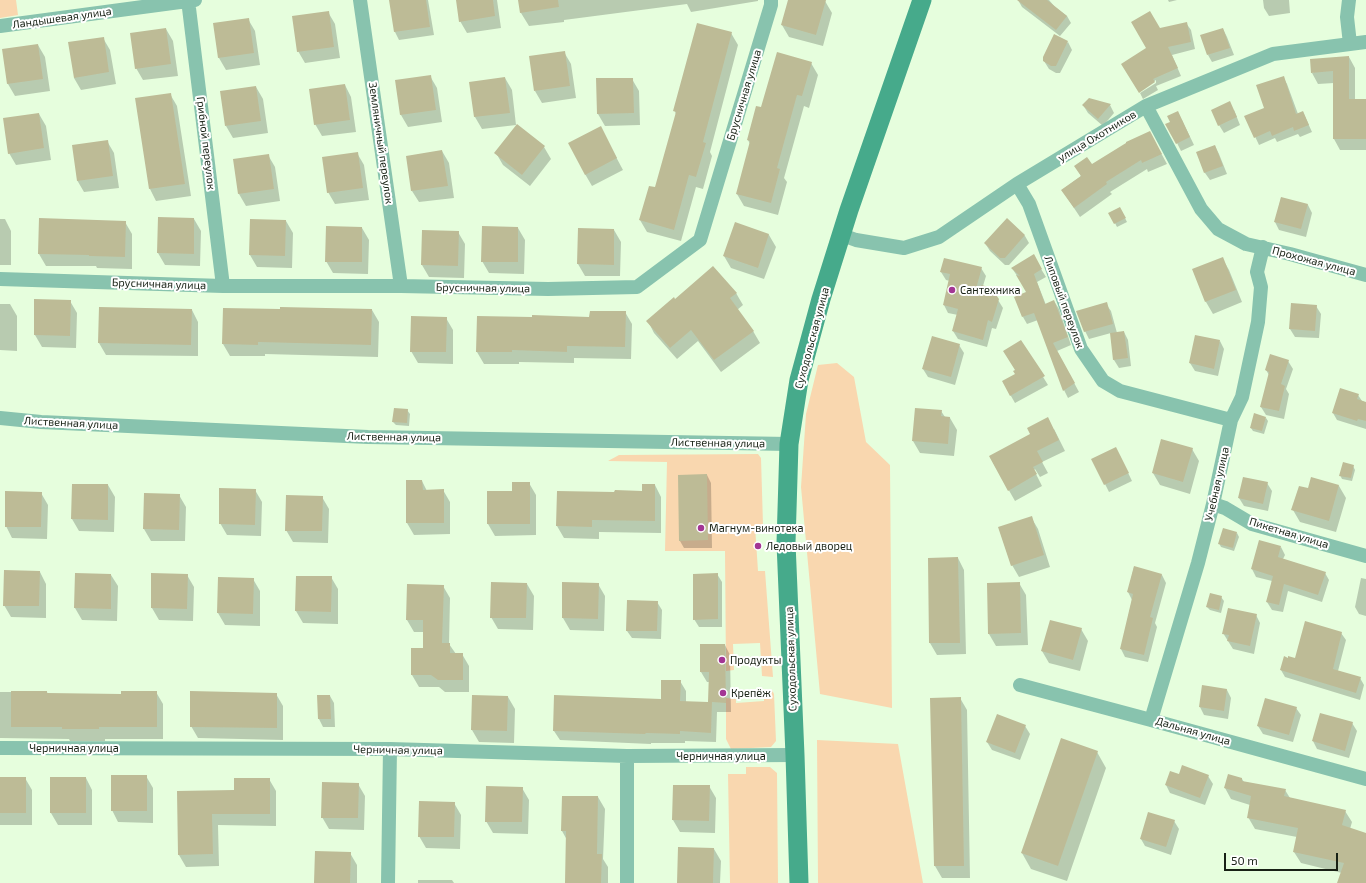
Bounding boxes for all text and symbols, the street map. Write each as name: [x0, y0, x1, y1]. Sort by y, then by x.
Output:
street label: Ландышевая улица: [11, 4, 113, 32]
street label: Брусничная улица: [724, 48, 764, 142]
street label: Земляничный переулок: [366, 81, 396, 205]
street label: Грибной переулок: [194, 96, 218, 190]
street label: улица Охотников: [1055, 107, 1139, 165]
street label: Прохожая улица: [1271, 244, 1357, 278]
street label: Липовый переулок: [1041, 254, 1087, 350]
street label: Брусничная улица: [112, 276, 206, 292]
street label: Брусничная улица: [436, 281, 530, 295]
place label: Сантехника: [960, 283, 1020, 297]
marker: Сантехника: [947, 285, 957, 295]
street label: Суходольская улица: [792, 286, 832, 390]
street label: Лиственная улица: [23, 414, 119, 432]
street label: Лиственная улица: [347, 430, 441, 444]
street label: Лиственная улица: [671, 436, 765, 450]
street label: Учебная улица: [1202, 446, 1232, 522]
street label: Пикетная улица: [1248, 515, 1330, 551]
place label: Магнум-винотека: [709, 521, 804, 535]
marker: Магнум-винотека: [696, 523, 706, 533]
place label: Ледовый дворец: [766, 539, 852, 553]
marker: Ледовый дворец: [753, 541, 763, 551]
street label: Суходольская улица: [783, 606, 799, 712]
place label: Продукты: [730, 653, 781, 667]
marker: Продукты: [717, 655, 727, 665]
place label: Крепёж: [731, 686, 771, 700]
marker: Крепёж: [718, 688, 728, 698]
street label: Дальняя улица: [1154, 714, 1232, 748]
street label: Черничная улица: [29, 741, 119, 755]
street label: Черничная улица: [353, 743, 443, 757]
street label: Черничная улица: [676, 749, 766, 763]
scale bar: [1226, 845, 1340, 871]
text: 50 m: [1231, 853, 1258, 867]

